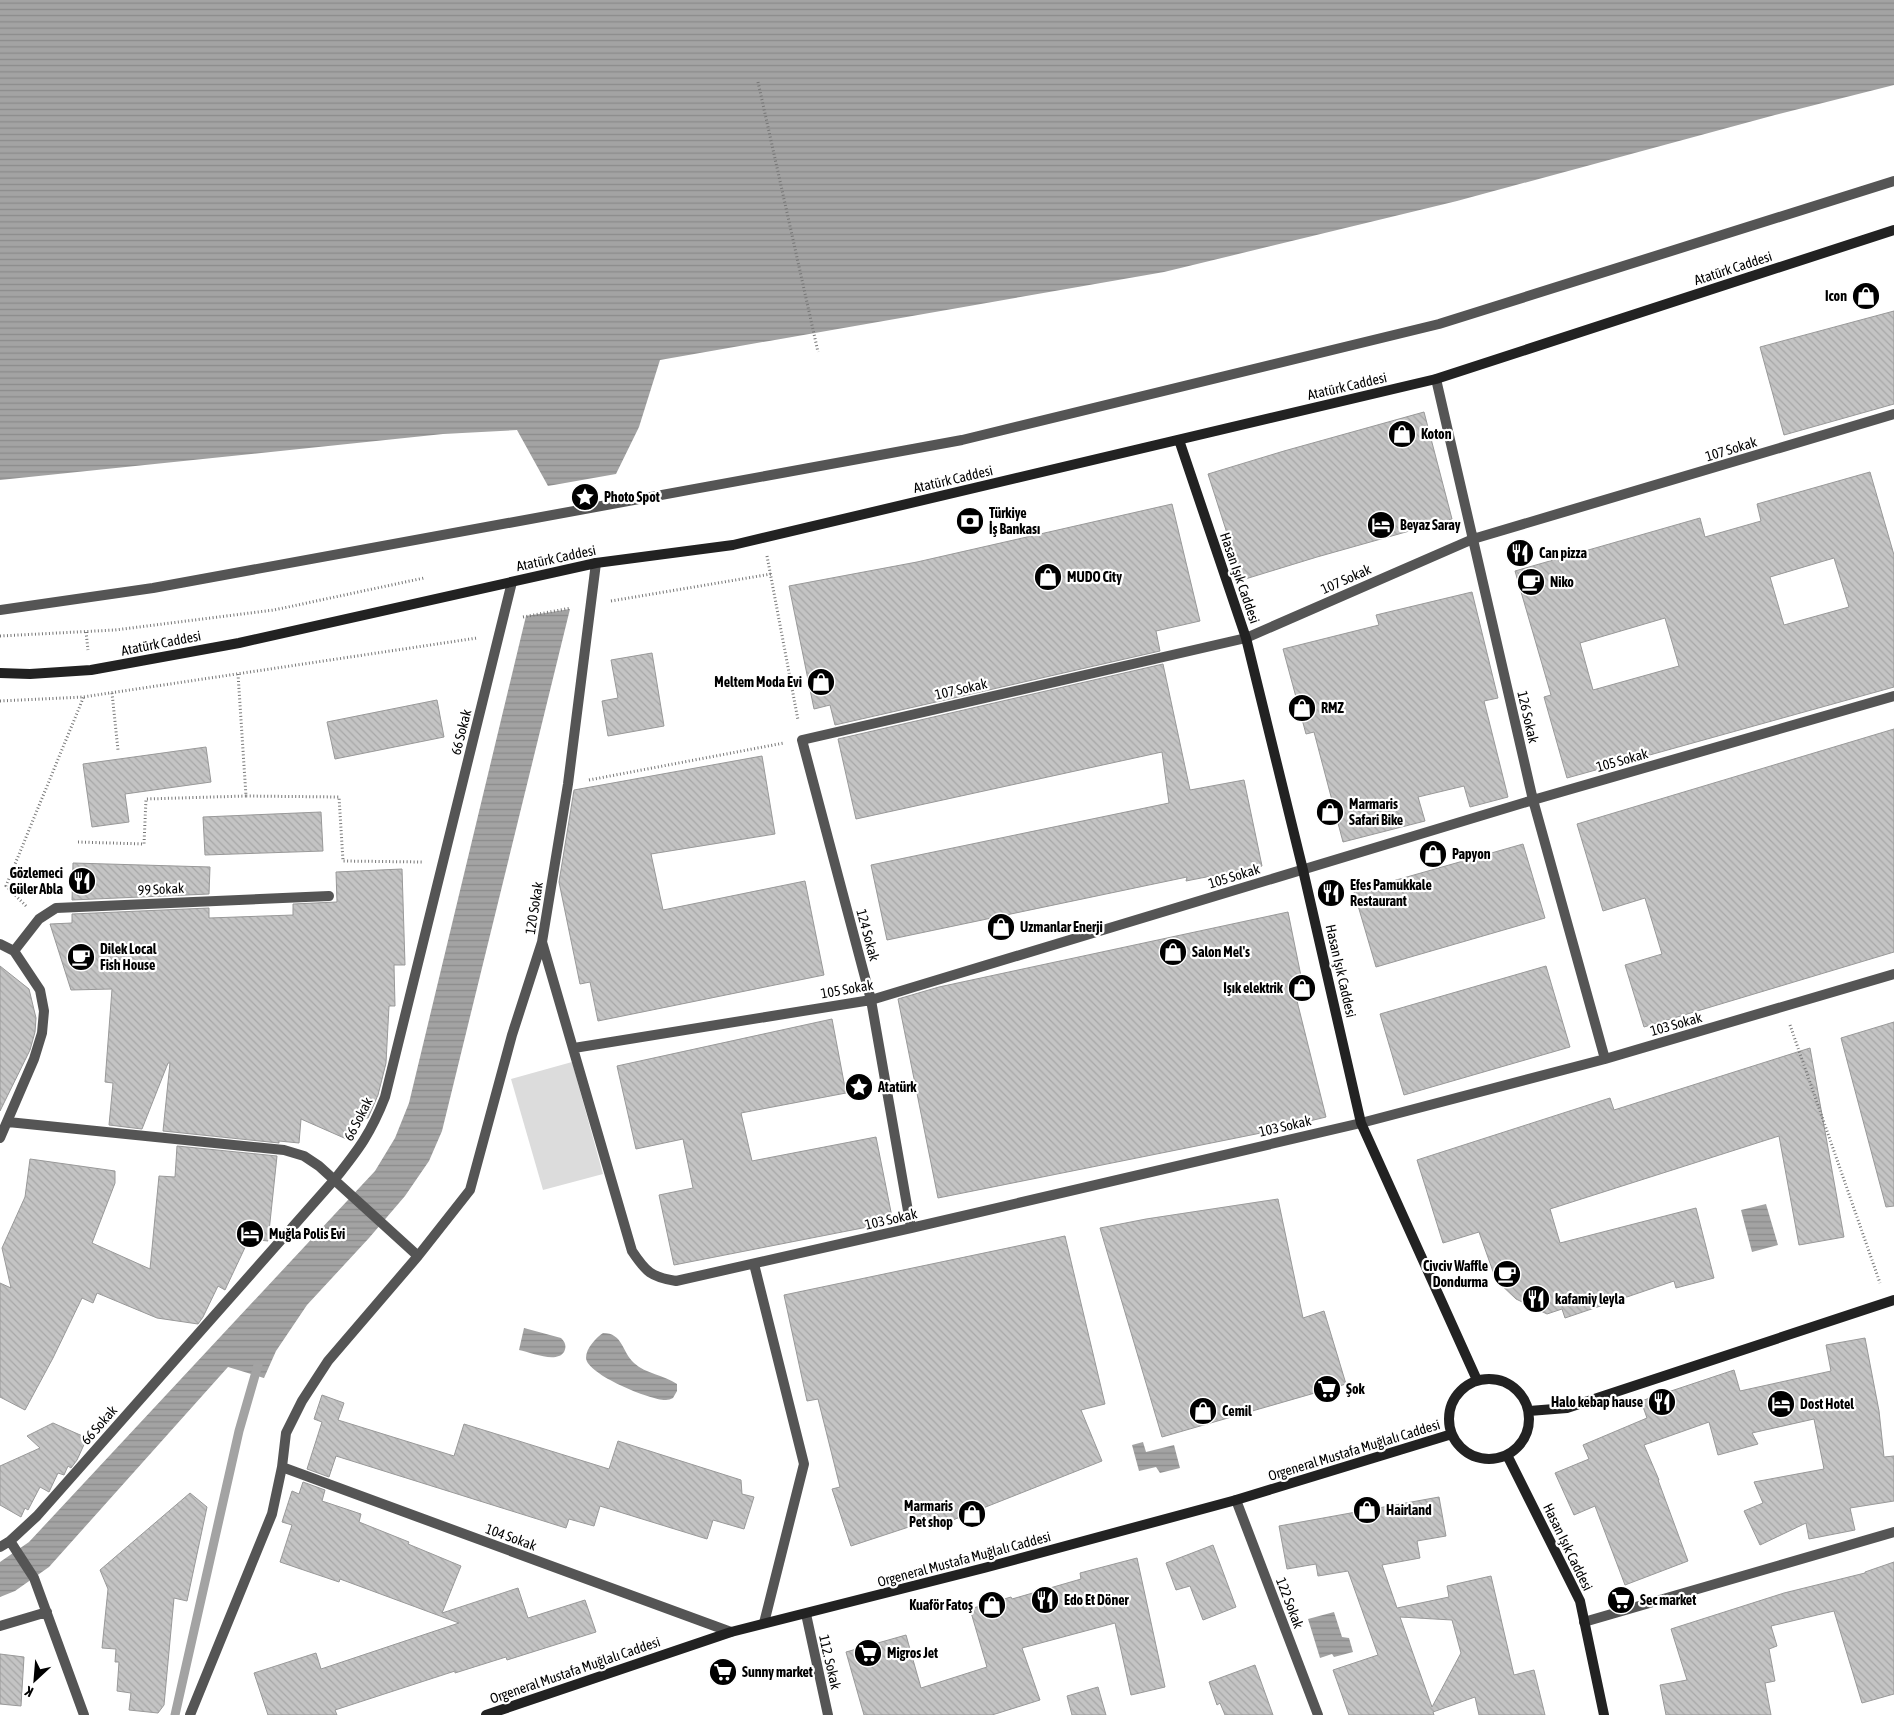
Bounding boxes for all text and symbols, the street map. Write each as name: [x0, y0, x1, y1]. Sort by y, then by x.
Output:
street label: Atatürk Caddesi: [1692, 248, 1774, 288]
shop icon: Icon: [1851, 281, 1881, 311]
place label: Icon: [1825, 288, 1847, 304]
street label: Atatürk Caddesi: [1306, 369, 1388, 403]
shop icon: Koton: [1387, 419, 1417, 449]
place label: Koton: [1421, 426, 1452, 442]
street label: 107 Sokak: [1703, 434, 1759, 464]
street label: Atatürk Caddesi: [912, 462, 994, 496]
place icon: Photo Spot: [570, 482, 600, 512]
place label: Photo Spot: [604, 489, 660, 505]
place label: Türkiye İş Bankası: [989, 505, 1040, 537]
bank icon: Türkiye İş Bankası: [955, 506, 985, 536]
hotel icon: Beyaz Saray: [1366, 510, 1396, 540]
place label: Beyaz Saray: [1400, 517, 1461, 533]
street label: Hasan Işık Caddesi: [1217, 530, 1263, 626]
restaurant icon: Can pizza: [1505, 538, 1535, 568]
street label: Atatürk Caddesi: [515, 542, 597, 574]
place label: Can pizza: [1539, 545, 1587, 561]
street label: 107 Sokak: [1319, 561, 1373, 597]
shop icon: MUDO City: [1033, 562, 1063, 592]
cafe icon: Niko: [1516, 567, 1546, 597]
place label: MUDO City: [1067, 569, 1122, 585]
place label: Niko: [1550, 574, 1574, 590]
street label: Atatürk Caddesi: [120, 627, 202, 659]
shop icon: Meltem Moda Evi: [806, 667, 836, 697]
place label: Meltem Moda Evi: [714, 674, 802, 690]
street label: 107 Sokak: [933, 675, 989, 703]
street label: 126 Sokak: [1514, 689, 1542, 745]
shop icon: RMZ: [1287, 693, 1317, 723]
place label: RMZ: [1321, 700, 1344, 716]
street label: 66 Sokak: [448, 708, 474, 756]
street label: 105 Sokak: [1594, 745, 1650, 775]
place label: Marmaris Safari Bike: [1349, 796, 1403, 828]
shop icon: Marmaris Safari Bike: [1315, 797, 1345, 827]
shop icon: Papyon: [1418, 839, 1448, 869]
place label: Papyon: [1452, 846, 1491, 862]
street label: 105 Sokak: [1206, 861, 1262, 891]
place label: Gözlemeci Güler Abla: [9, 865, 63, 897]
restaurant icon: Gözlemeci Güler Abla: [67, 866, 97, 896]
place label: Efes Pamukkale Restaurant: [1350, 877, 1432, 909]
restaurant icon: Efes Pamukkale Restaurant: [1316, 878, 1346, 908]
street label: 99 Sokak: [137, 880, 185, 898]
street label: 120 Sokak: [522, 881, 546, 935]
street label: 124 Sokak: [853, 907, 883, 963]
shop icon: Uzmanlar Enerji: [986, 912, 1016, 942]
place label: Uzmanlar Enerji: [1020, 919, 1103, 935]
street label: Hasan Işık Caddesi: [1322, 923, 1360, 1019]
shop icon: Salon Mel's: [1158, 937, 1188, 967]
place label: Dilek Local Fish House: [100, 941, 157, 973]
cafe icon: Dilek Local Fish House: [66, 942, 96, 972]
place label: Salon Mel's: [1192, 944, 1250, 960]
shop icon: Işık elektrik: [1287, 973, 1317, 1003]
street label: 105 Sokak: [820, 977, 874, 1001]
place label: Işık elektrik: [1223, 980, 1284, 996]
street label: 103 Sokak: [1648, 1009, 1704, 1039]
place icon: Atatürk: [844, 1072, 874, 1102]
place label: Atatürk: [877, 1079, 917, 1095]
street label: 66 Sokak: [340, 1095, 376, 1143]
street label: 103 Sokak: [1257, 1112, 1313, 1140]
street label: 103 Sokak: [863, 1205, 919, 1233]
hotel icon: Muğla Polis Evi: [235, 1219, 265, 1249]
place label: Muğla Polis Evi: [269, 1226, 345, 1242]
place label: Civciv Waffle Dondurma: [1423, 1258, 1488, 1290]
cafe icon: Civciv Waffle Dondurma: [1492, 1259, 1522, 1289]
restaurant icon: kafamiy leyla: [1521, 1284, 1551, 1314]
place label: kafamiy leyla: [1555, 1291, 1625, 1307]
supermarket icon: Şok: [1312, 1374, 1342, 1404]
place label: Şok: [1346, 1381, 1365, 1397]
restaurant icon: Halo kebap hause: [1647, 1387, 1677, 1417]
hotel icon: Dost Hotel: [1766, 1389, 1796, 1419]
place label: Halo kebap hause: [1551, 1394, 1643, 1410]
shop icon: Cemil: [1188, 1396, 1218, 1426]
place label: Dost Hotel: [1800, 1396, 1854, 1412]
street label: 66 Sokak: [78, 1402, 120, 1448]
place label: Cemil: [1222, 1403, 1252, 1419]
street label: Orgeneral Mustafa Muğlalı Caddesi: [1266, 1416, 1442, 1484]
shop icon: Hairland: [1352, 1495, 1382, 1525]
place label: Marmaris Pet shop: [904, 1498, 953, 1530]
shop icon: Marmaris Pet shop: [957, 1499, 987, 1529]
street label: Hasan Işık Caddesi: [1540, 1501, 1596, 1593]
place label: Hairland: [1386, 1502, 1432, 1518]
street label: 104 Sokak: [483, 1520, 539, 1554]
street label: Orgeneral Mustafa Muğlalı Caddesi: [876, 1528, 1052, 1590]
street label: 122 Sokak: [1273, 1575, 1307, 1631]
restaurant icon: Edo Et Döner: [1030, 1585, 1060, 1615]
supermarket icon: Sec market: [1606, 1585, 1636, 1615]
shop icon: Kuaför Fatoş: [977, 1590, 1007, 1620]
place label: Edo Et Döner: [1064, 1592, 1130, 1608]
place label: Sec market: [1640, 1592, 1696, 1608]
place label: Kuaför Fatoş: [909, 1597, 973, 1613]
street label: Orgeneral Mustafa Muğlalı Caddesi: [488, 1633, 662, 1707]
street label: 112. Sokak: [816, 1633, 844, 1691]
supermarket icon: Migros Jet: [853, 1638, 883, 1668]
place label: Migros Jet: [887, 1645, 938, 1661]
north arrow: [10, 1655, 60, 1705]
supermarket icon: Sunny market: [708, 1657, 738, 1687]
place label: Sunny market: [742, 1664, 813, 1680]
text: K: [23, 1683, 36, 1700]

